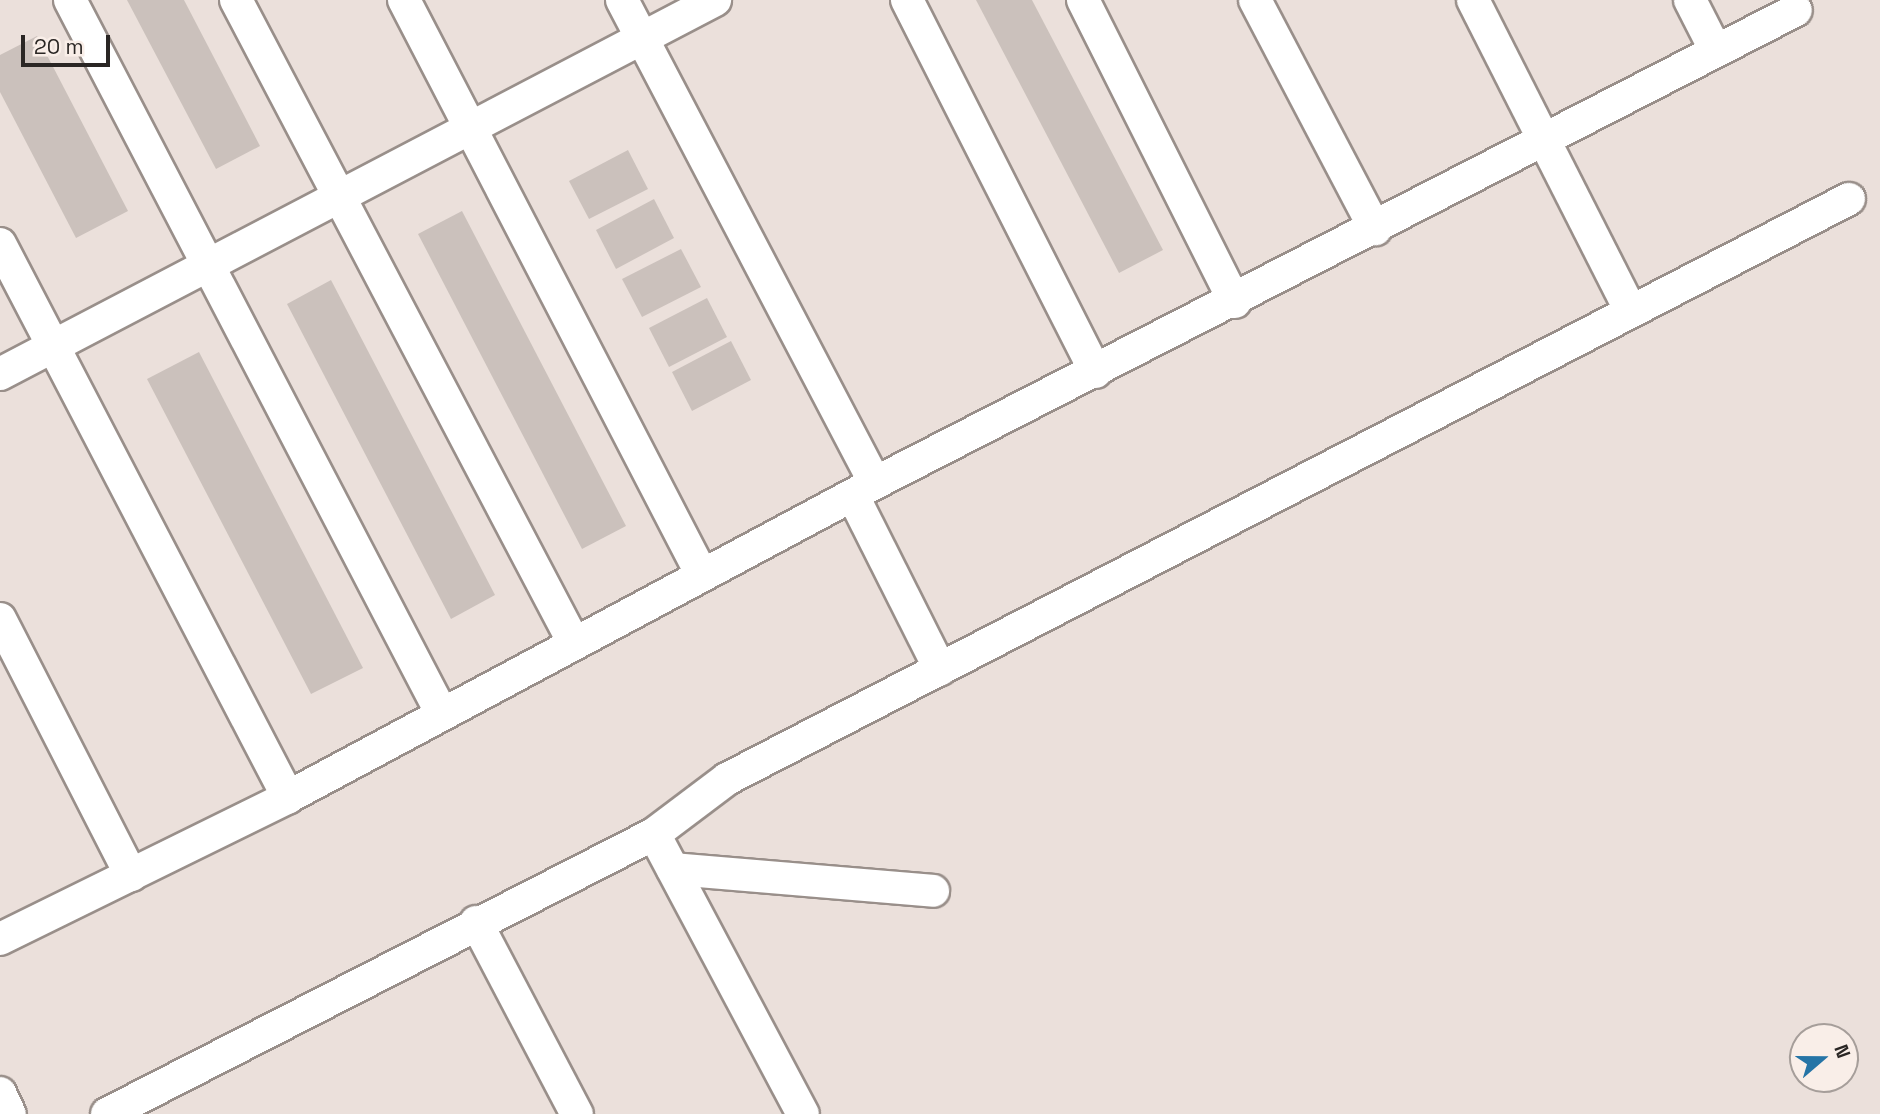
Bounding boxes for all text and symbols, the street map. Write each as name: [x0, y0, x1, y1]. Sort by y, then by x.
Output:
scale bar: [24, 21, 114, 65]
text: 20 m: [34, 33, 84, 60]
north arrow: [1789, 1023, 1859, 1093]
text: N: [1828, 1041, 1856, 1062]

